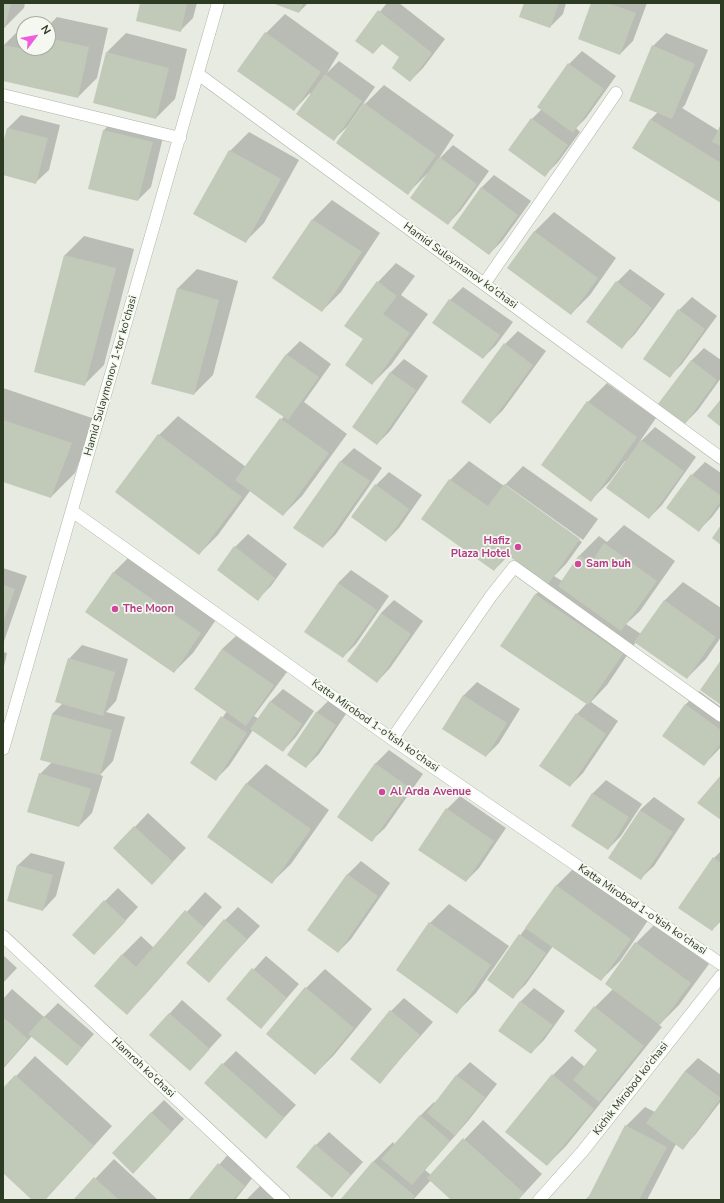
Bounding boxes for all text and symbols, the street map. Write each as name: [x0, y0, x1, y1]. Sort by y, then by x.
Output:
north arrow: [16, 16, 56, 56]
text: N: [37, 22, 54, 37]
street label: Hamid Suleymanov ko'chasi: [400, 220, 520, 312]
street label: Hamid Sulaymonov 1-tor ko'chasi: [82, 294, 140, 458]
place label: Hafiz Plaza Hotel: [451, 534, 510, 560]
marker: Hafiz Plaza Hotel: [513, 542, 523, 552]
place label: Sam buh: [586, 557, 631, 571]
marker: Sam buh: [573, 559, 583, 569]
place label: The Moon: [123, 602, 174, 616]
marker: The Moon: [110, 604, 120, 614]
street label: Katta Mirobod 1-o'tish ko'chasi: [309, 677, 441, 775]
place label: Al Arda Avenue: [390, 785, 471, 799]
marker: Al Arda Avenue: [377, 787, 387, 797]
street label: Katta Mirobod 1-o'tish ko'chasi: [575, 862, 709, 958]
street label: Hamroh ko'chasi: [109, 1035, 177, 1101]
street label: Kichik Mirobod ko'chasi: [591, 1040, 671, 1138]

